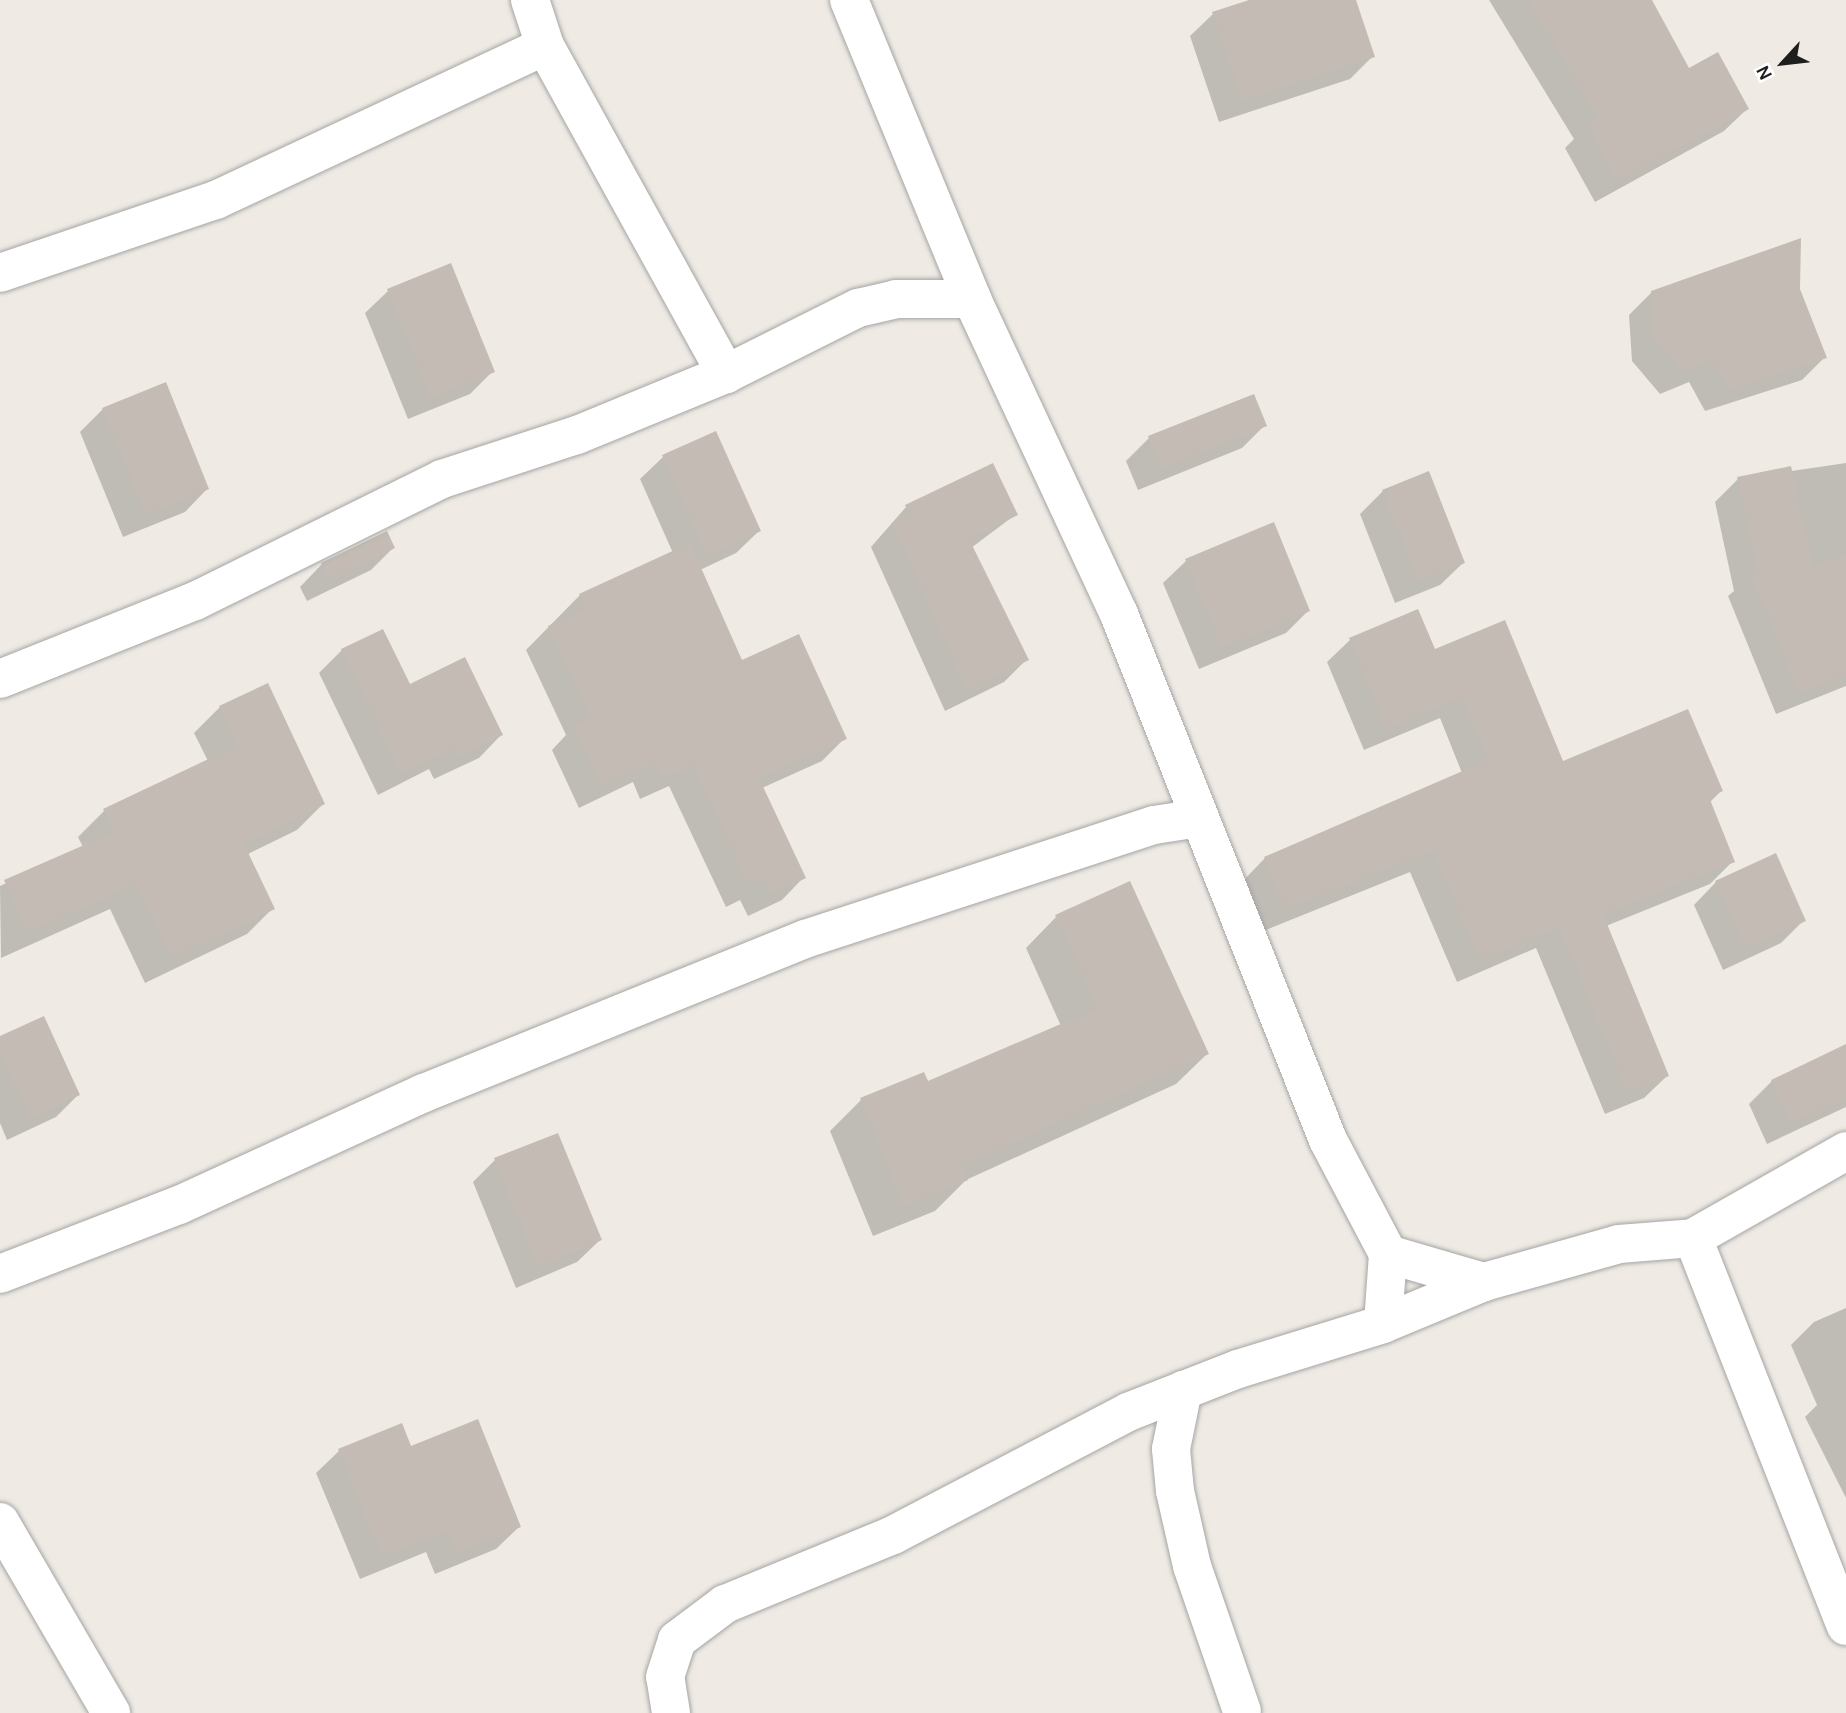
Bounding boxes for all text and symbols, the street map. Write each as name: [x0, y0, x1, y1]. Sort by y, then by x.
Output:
north arrow: [1748, 28, 1818, 98]
text: N: [1751, 61, 1777, 84]

